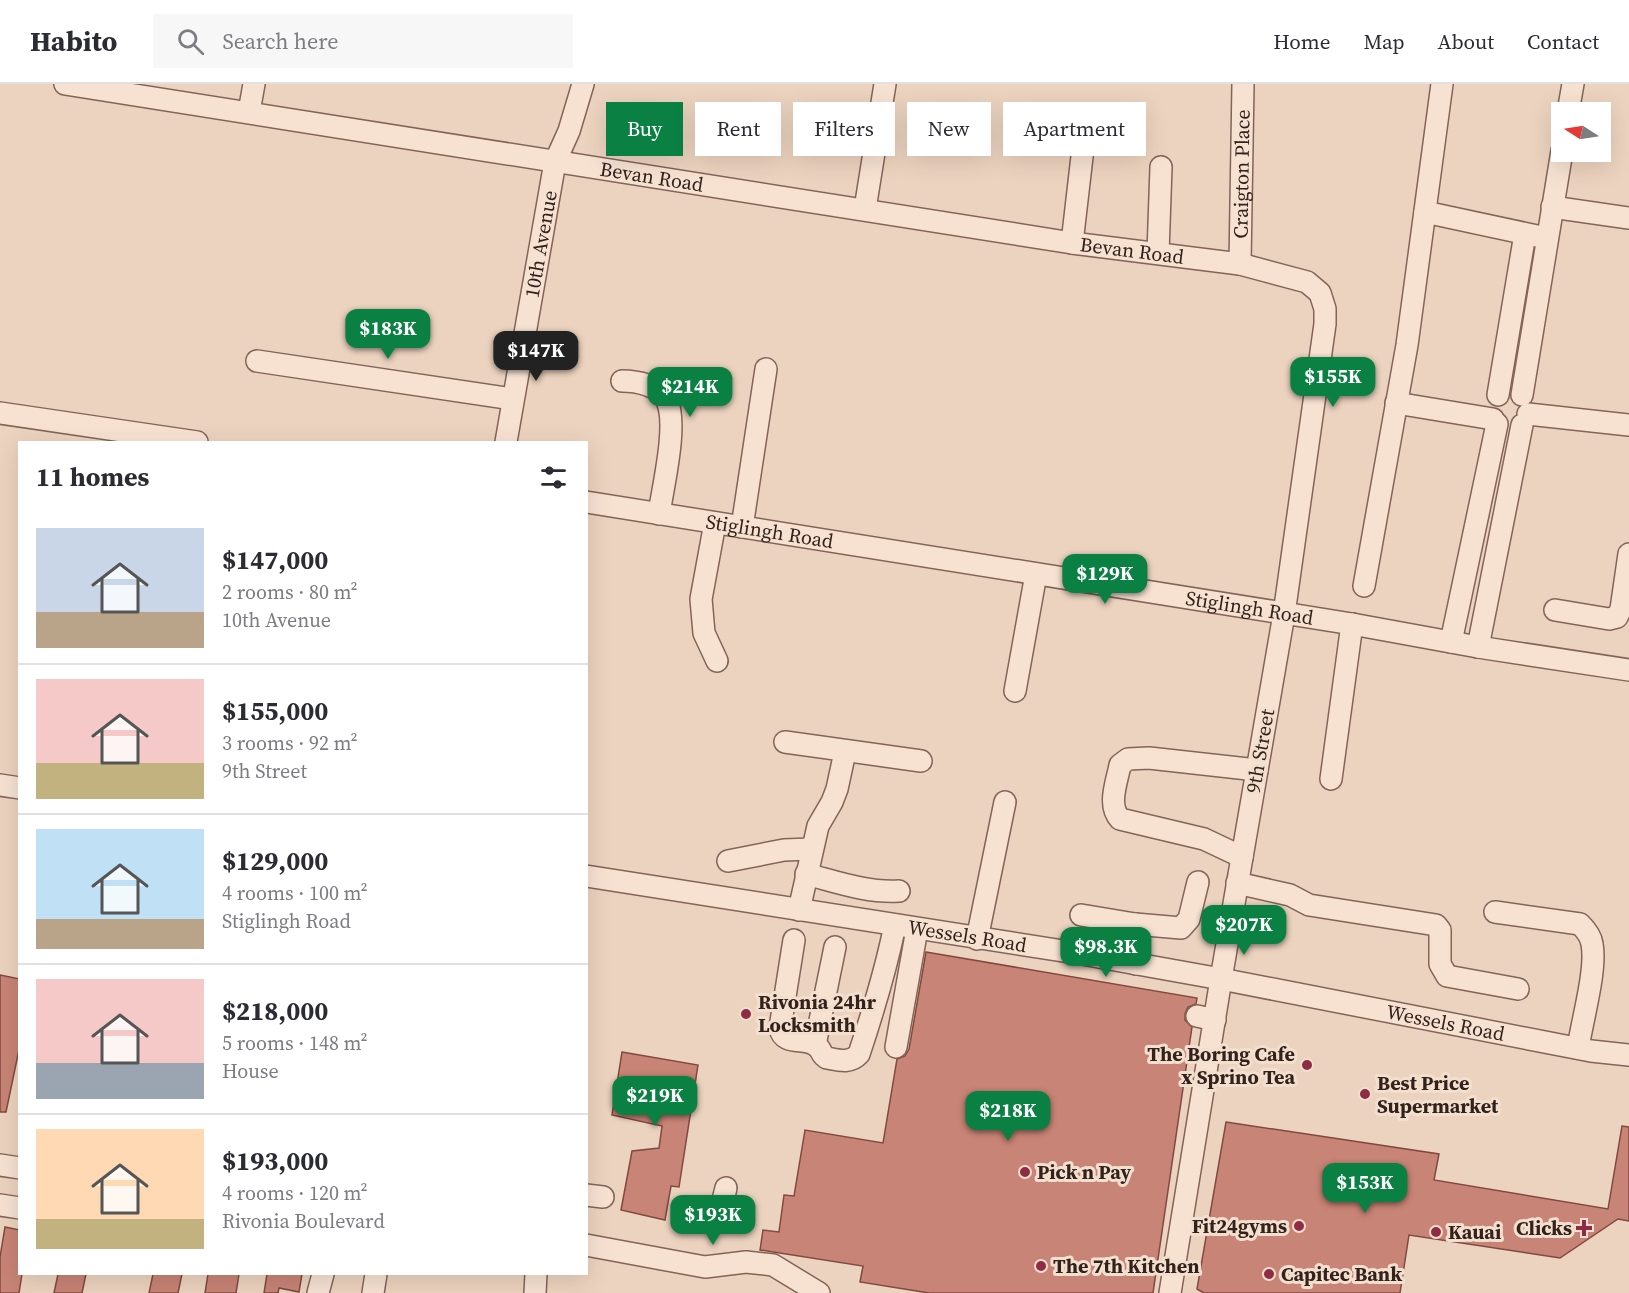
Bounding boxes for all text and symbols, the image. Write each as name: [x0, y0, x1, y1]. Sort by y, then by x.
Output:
search box: [153, 14, 573, 68]
text: Habito: [30, 22, 117, 60]
icon: search: [174, 25, 207, 58]
text: Search here: [222, 26, 338, 56]
text: Home: [1273, 27, 1331, 56]
text: Map: [1364, 27, 1405, 56]
text: About: [1438, 27, 1494, 56]
text: Contact: [1527, 27, 1599, 56]
chip: Buy: [606, 102, 683, 156]
chip: Rent: [695, 102, 781, 156]
chip: Filters: [793, 102, 895, 156]
chip: New: [907, 102, 991, 156]
chip: Apartment: [1003, 102, 1146, 156]
north arrow: [1551, 102, 1611, 162]
map controls: [1551, 102, 1611, 162]
street label: Craigton Place: [1226, 109, 1257, 239]
street label: Bevan Road: [598, 155, 706, 199]
street label: 10th Avenue: [517, 188, 564, 300]
street label: Bevan Road: [1078, 230, 1186, 271]
pin: $183K: [346, 309, 430, 360]
text: $183K: [359, 314, 417, 342]
pin: $147K: [494, 331, 578, 382]
text: $147K: [507, 336, 565, 364]
pin: $155K: [1291, 357, 1375, 408]
text: $155K: [1304, 362, 1362, 390]
pin: $214K: [648, 367, 732, 418]
text: $214K: [661, 372, 719, 400]
text: 11 homes: [36, 459, 149, 495]
icon: filters: [537, 461, 570, 494]
street label: Stiglingh Road: [704, 507, 836, 555]
text: $147,000: [222, 542, 328, 578]
icon: home: [84, 552, 156, 624]
pin: $129K: [1063, 554, 1147, 605]
text: $129K: [1076, 559, 1134, 587]
text: 2 rooms · 80 m²: [222, 578, 358, 606]
street label: Stiglingh Road: [1184, 584, 1316, 632]
text: 10th Avenue: [222, 606, 331, 634]
text: $155,000: [222, 693, 328, 729]
icon: home: [84, 703, 156, 775]
street label: 9th Street: [1239, 706, 1281, 795]
text: 3 rooms · 92 m²: [222, 729, 358, 757]
text: 9th Street: [222, 757, 307, 785]
text: $129,000: [222, 843, 328, 879]
icon: home: [84, 853, 156, 925]
text: 4 rooms · 100 m²: [222, 879, 368, 907]
pin: $207K: [1202, 905, 1286, 956]
text: Stiglingh Road: [222, 907, 351, 935]
text: $207K: [1215, 910, 1273, 938]
street label: Wessels Road: [906, 913, 1029, 959]
pin: $98.3K: [1057, 927, 1155, 978]
text: $98.3K: [1074, 932, 1138, 960]
place label: Rivonia 24hr Locksmith: [758, 988, 877, 1039]
text: $218,000: [222, 993, 328, 1029]
street label: Wessels Road: [1384, 997, 1508, 1048]
icon: home: [84, 1003, 156, 1075]
marker: Rivonia 24hr Locksmith: [739, 1007, 753, 1021]
text: 5 rooms · 148 m²: [222, 1029, 368, 1057]
place label: The Boring Cafe x Sprino Tea: [1147, 1040, 1295, 1091]
text: House: [222, 1057, 279, 1085]
marker: The Boring Cafe x Sprino Tea: [1300, 1058, 1314, 1072]
place label: Best Price Supermarket: [1377, 1069, 1499, 1120]
pin: $219K: [613, 1076, 697, 1127]
text: $219K: [626, 1081, 684, 1109]
marker: Best Price Supermarket: [1358, 1087, 1372, 1101]
pin: $218K: [966, 1091, 1050, 1142]
text: $218K: [979, 1096, 1037, 1124]
text: $193,000: [222, 1143, 328, 1179]
icon: home: [84, 1153, 156, 1225]
place label: Pick n Pay: [1037, 1158, 1131, 1186]
pin: $153K: [1323, 1163, 1407, 1214]
marker: Pick n Pay: [1018, 1165, 1032, 1179]
text: $153K: [1336, 1168, 1394, 1196]
text: 4 rooms · 120 m²: [222, 1179, 368, 1207]
pin: $193K: [671, 1195, 755, 1246]
text: $193K: [684, 1200, 742, 1228]
text: Rivonia Boulevard: [222, 1207, 385, 1235]
place label: Fit24gyms: [1192, 1212, 1287, 1240]
place label: Clicks: [1516, 1214, 1572, 1242]
place label: Kauai: [1448, 1218, 1501, 1246]
marker: Fit24gyms: [1292, 1219, 1306, 1233]
marker: Clicks: [1577, 1221, 1591, 1235]
marker: Kauai: [1429, 1225, 1443, 1239]
place label: The 7th Kitchen: [1053, 1252, 1200, 1280]
marker: The 7th Kitchen: [1034, 1259, 1048, 1273]
place label: Capitec Bank: [1281, 1260, 1402, 1288]
marker: Capitec Bank: [1262, 1267, 1276, 1281]

